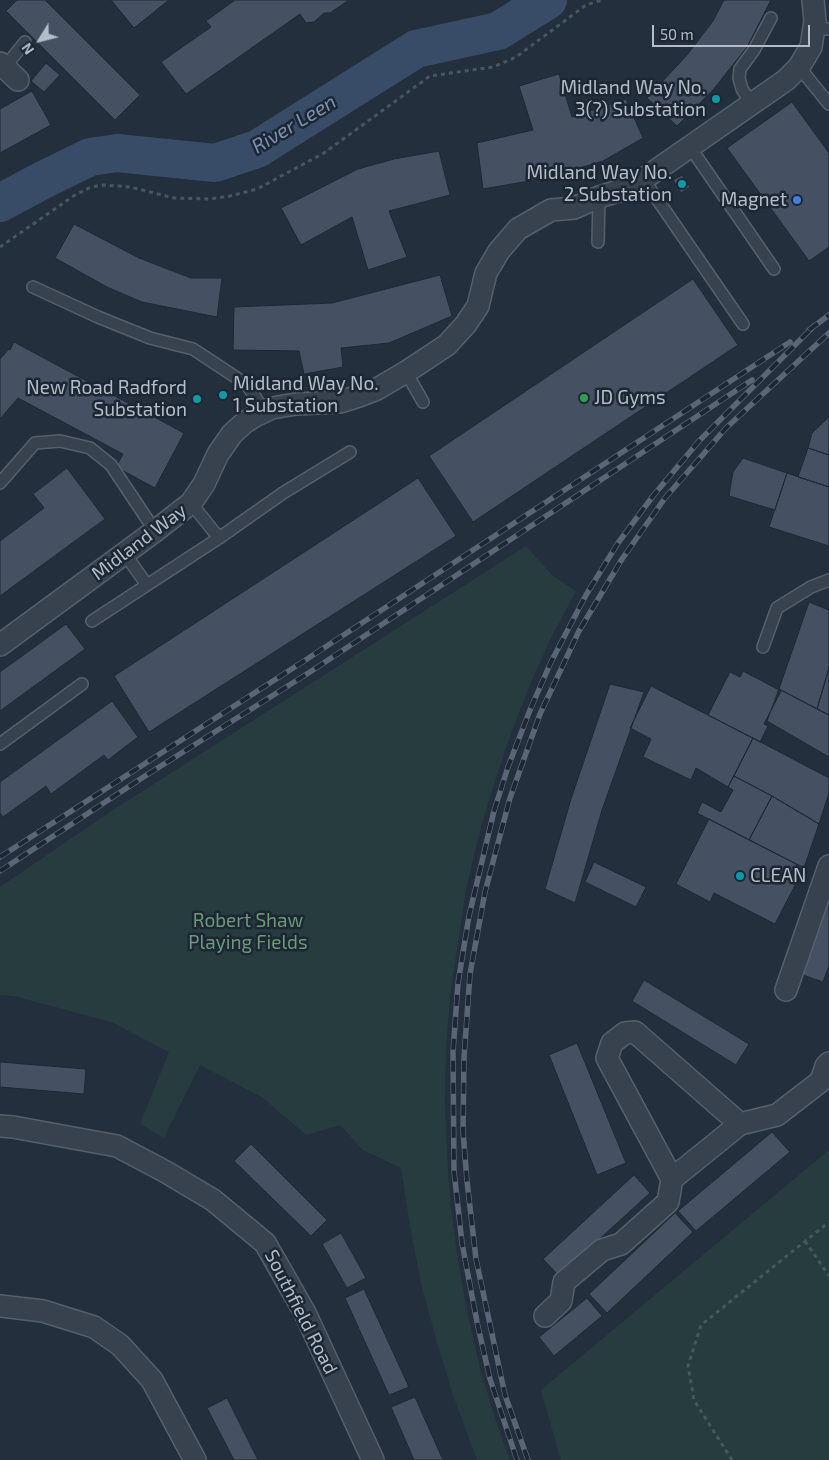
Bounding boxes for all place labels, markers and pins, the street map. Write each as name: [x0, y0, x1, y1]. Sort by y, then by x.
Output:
place label: Midland Way No. 3(?) Substation: [560, 77, 706, 121]
marker: Midland Way No. 3(?) Substation: [710, 93, 722, 105]
place label: Midland Way No. 2 Substation: [526, 162, 672, 206]
marker: Midland Way No. 2 Substation: [676, 178, 688, 190]
place label: Magnet: [721, 189, 787, 211]
marker: Magnet: [791, 194, 803, 206]
place label: Midland Way No. 1 Substation: [233, 373, 379, 417]
place label: New Road Radford Substation: [26, 377, 187, 421]
place label: JD Gyms: [594, 387, 666, 409]
marker: Midland Way No. 1 Substation: [217, 389, 229, 401]
marker: JD Gyms: [578, 392, 590, 404]
marker: New Road Radford Substation: [191, 393, 203, 405]
place label: CLEAN: [750, 865, 806, 887]
marker: CLEAN: [734, 870, 746, 882]

